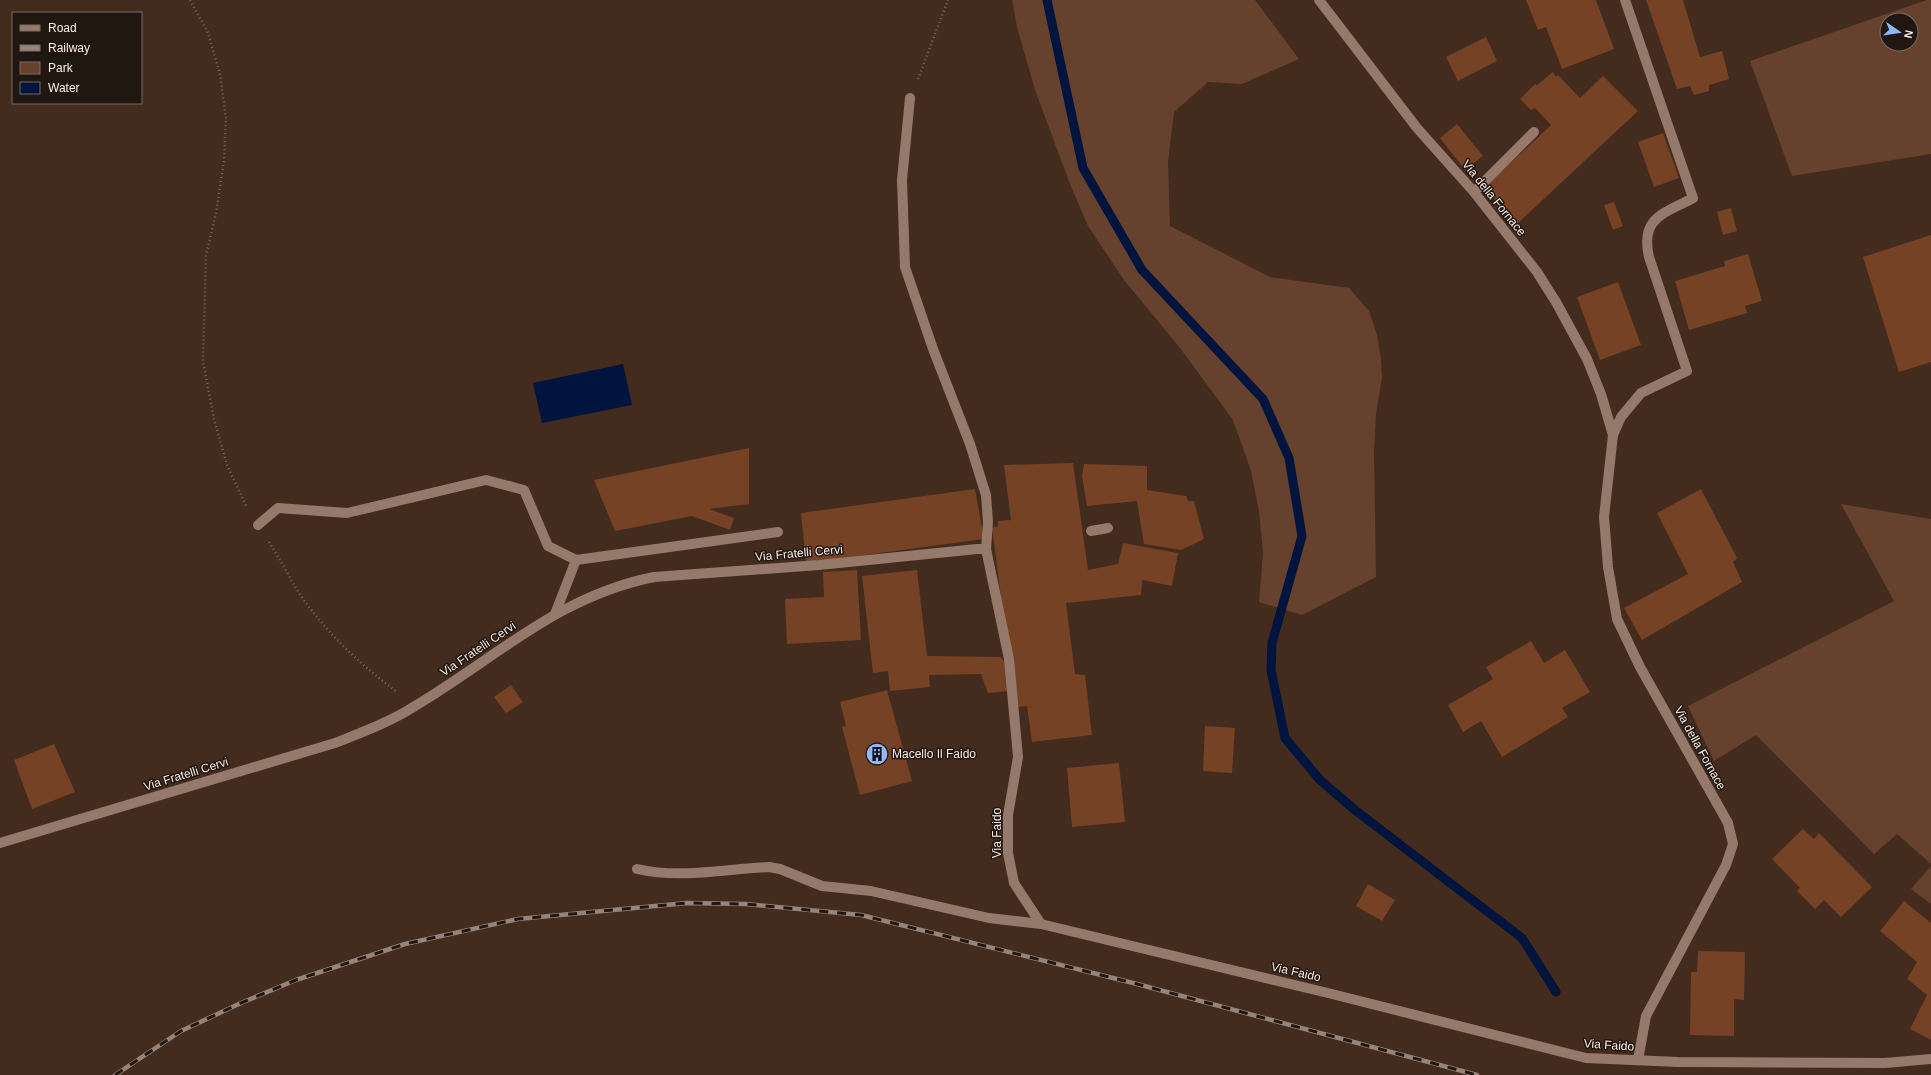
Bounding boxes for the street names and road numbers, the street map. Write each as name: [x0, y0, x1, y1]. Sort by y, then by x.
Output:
street label: Via della Fornace: [1459, 157, 1529, 239]
street label: Via Fratelli Cervi: [755, 542, 843, 564]
street label: Via Fratelli Cervi: [438, 619, 518, 679]
street label: Via della Fornace: [1671, 704, 1729, 792]
street label: Via Fratelli Cervi: [142, 754, 230, 794]
street label: Via Faido: [990, 807, 1004, 858]
street label: Via Faido: [1270, 960, 1322, 985]
street label: Via Faido: [1583, 1036, 1635, 1054]

